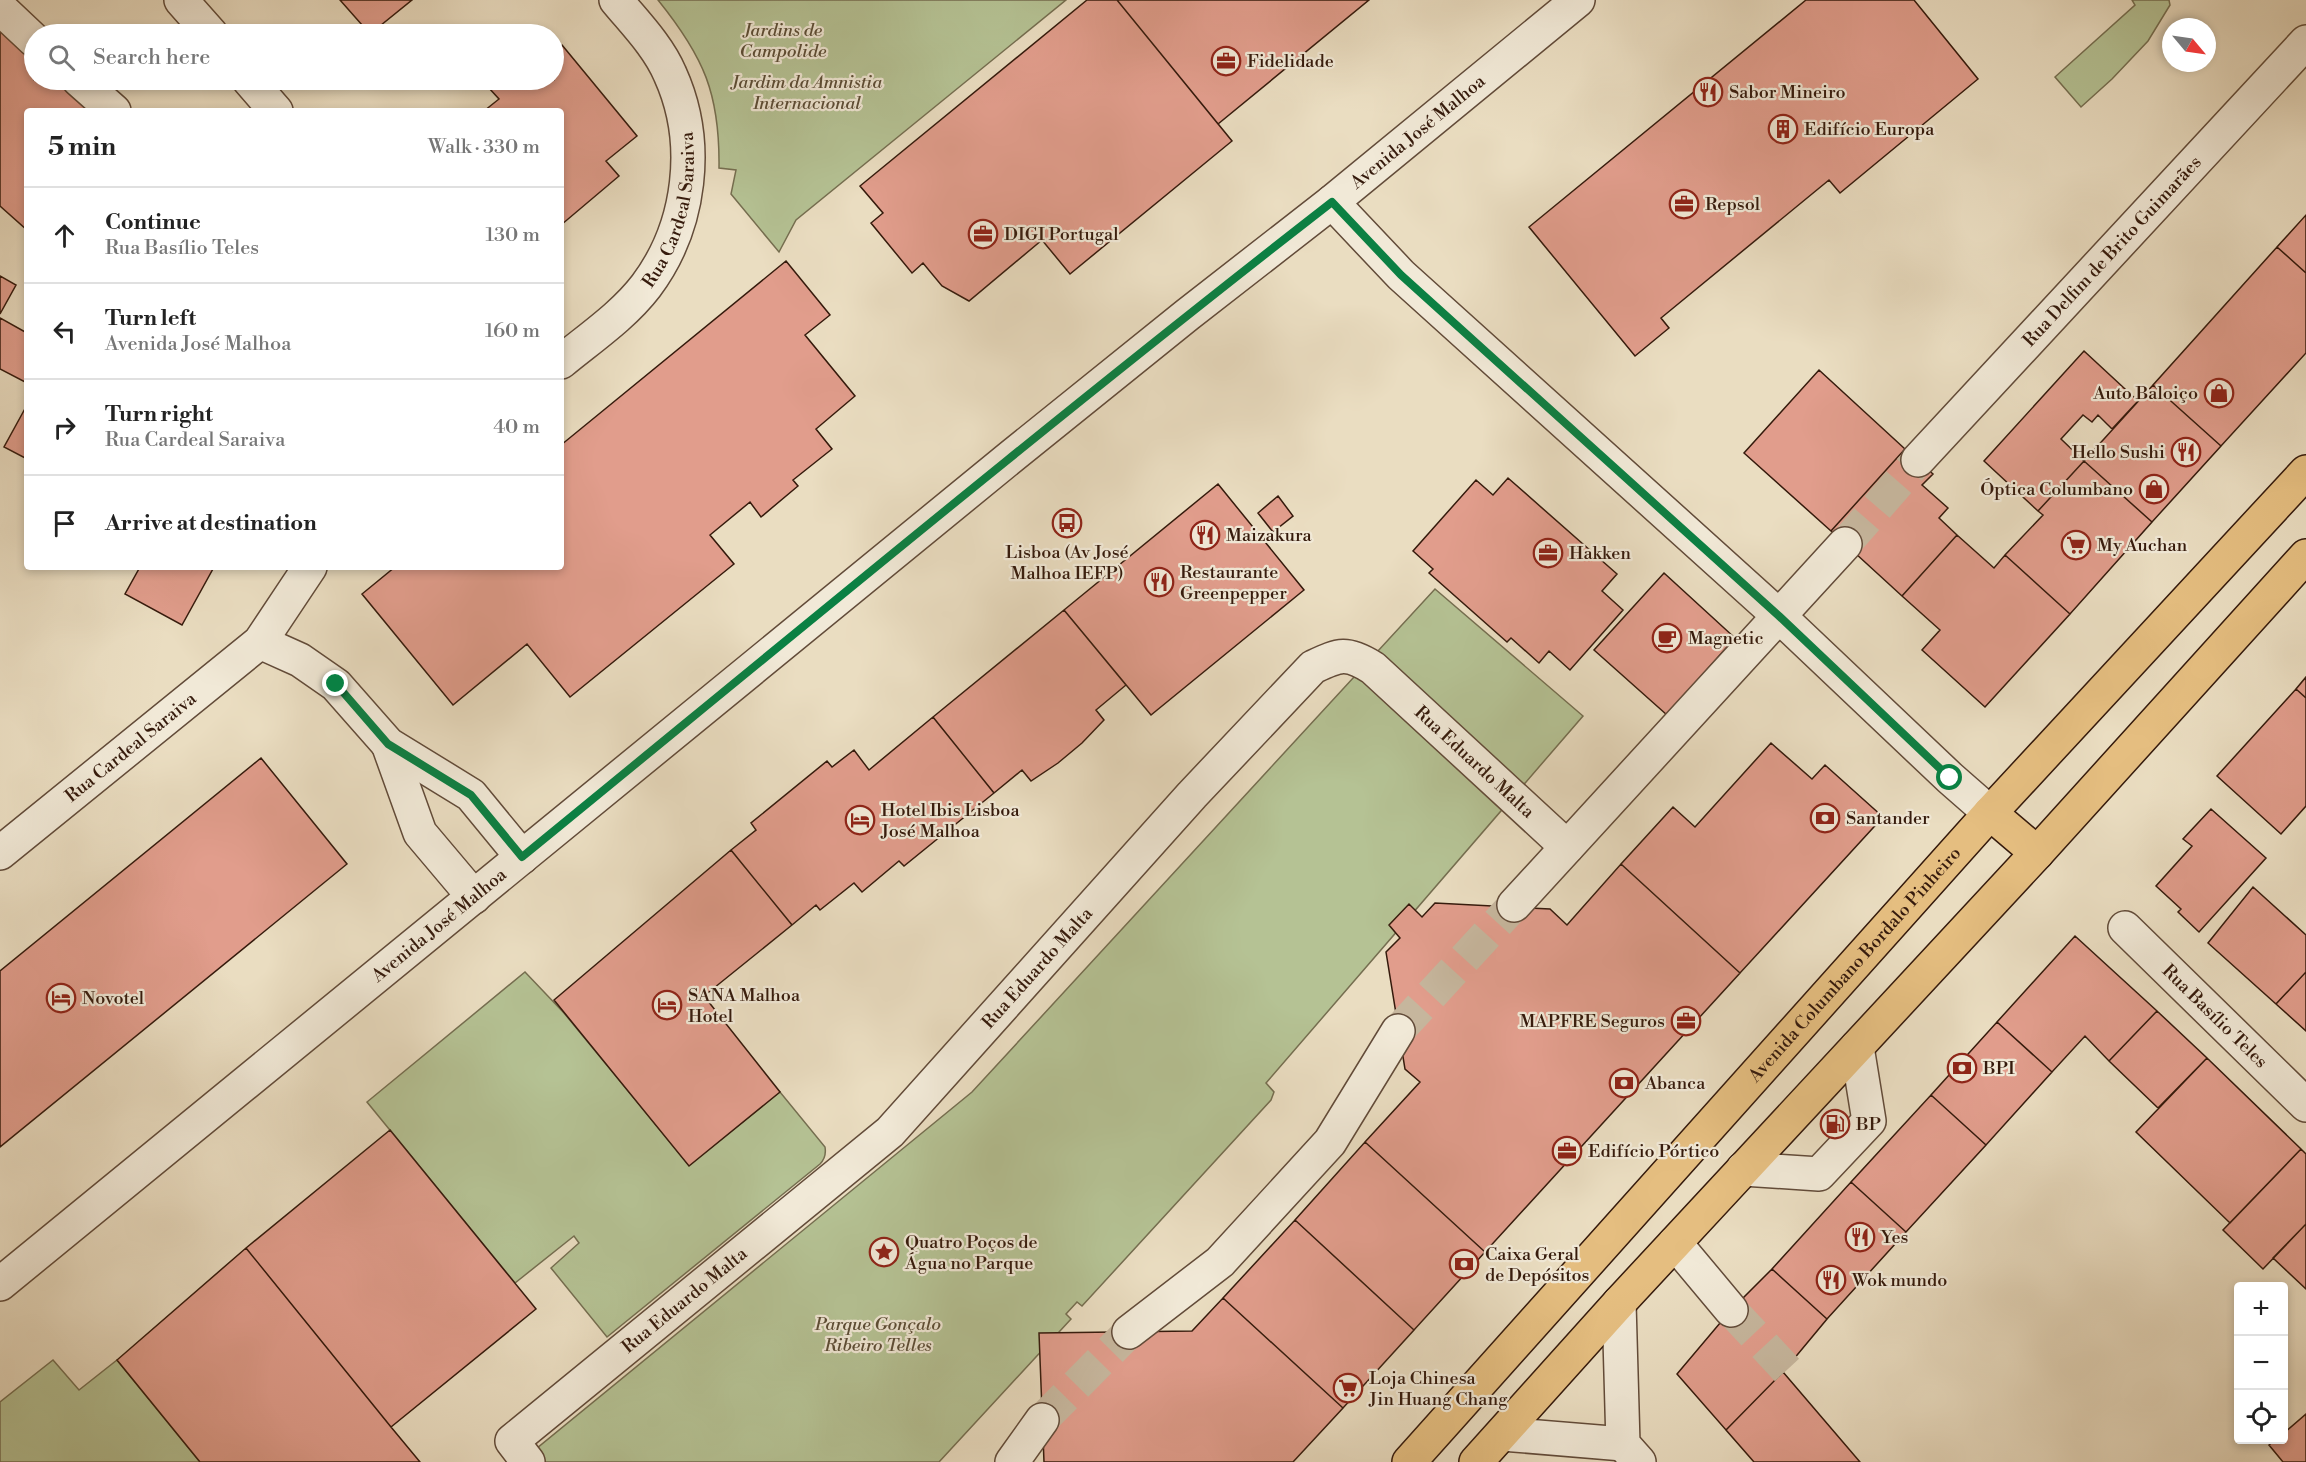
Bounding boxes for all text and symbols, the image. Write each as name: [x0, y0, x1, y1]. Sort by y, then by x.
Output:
north arrow: [2162, 18, 2216, 72]
park label: Jardins de Campolide: [740, 19, 827, 63]
search box: [24, 24, 564, 90]
icon: search: [45, 41, 78, 74]
text: Search here: [93, 44, 210, 71]
office icon: Fidelidade: [1210, 45, 1242, 77]
place label: Fidelidade: [1247, 50, 1334, 73]
street label: Avenida José Malhoa: [1345, 69, 1491, 194]
park label: Jardim da Amnistia Internacional: [730, 71, 883, 115]
restaurant icon: Sabor Mineiro: [1692, 76, 1724, 108]
place label: Sabor Mineiro: [1729, 81, 1846, 104]
building icon: Edifício Europa: [1767, 113, 1799, 145]
place label: Edifício Europa: [1804, 118, 1935, 141]
street label: Rua Cardeal Saraiva: [637, 130, 699, 292]
text: 5 min: [48, 131, 116, 163]
text: Walk · 330 m: [428, 135, 540, 160]
street label: Rua Delfim de Brito Guimarães: [2018, 151, 2206, 351]
office icon: Repsol: [1668, 188, 1700, 220]
place label: Repsol: [1705, 193, 1761, 216]
text: Continue: [105, 209, 201, 236]
office icon: DIGI Portugal: [967, 218, 999, 250]
icon: ahead: [48, 219, 81, 252]
text: 130 m: [485, 223, 540, 248]
place label: DIGI Portugal: [1004, 223, 1119, 246]
text: Rua Basílio Teles: [105, 236, 259, 261]
text: Turn left: [105, 305, 196, 332]
icon: left: [48, 315, 81, 348]
text: 160 m: [485, 319, 540, 344]
text: Avenida José Malhoa: [105, 332, 291, 357]
shop icon: Auto Baloiço: [2203, 377, 2235, 409]
place label: Auto Baloiço: [2092, 382, 2198, 405]
text: Turn right: [105, 401, 213, 428]
icon: right: [48, 411, 81, 444]
text: 40 m: [493, 415, 540, 440]
text: Rua Cardeal Saraiva: [105, 428, 285, 453]
restaurant icon: Hello Sushi: [2170, 436, 2202, 468]
place label: Hello Sushi: [2072, 441, 2165, 464]
shop icon: Óptica Columbano: [2138, 473, 2170, 505]
place label: Óptica Columbano: [1980, 478, 2133, 501]
icon: arrive: [48, 507, 81, 540]
bus stop icon: Lisboa (Av José Malhoa IEFP): [1051, 507, 1083, 539]
text: Arrive at destination: [105, 510, 317, 537]
restaurant icon: Maizakura: [1189, 519, 1221, 551]
place label: Maizakura: [1226, 524, 1313, 547]
supermarket icon: My Auchan: [2060, 529, 2092, 561]
place label: My Auchan: [2097, 534, 2188, 557]
office icon: Hakken: [1532, 537, 1564, 569]
place label: Lisboa (Av José Malhoa IEFP): [1005, 541, 1129, 585]
place label: Hakken: [1569, 542, 1631, 565]
place label: Restaurante Greenpepper: [1180, 561, 1287, 605]
restaurant icon: Restaurante Greenpepper: [1143, 566, 1175, 598]
cafe icon: Magnetic: [1651, 622, 1683, 654]
place label: Magnetic: [1688, 627, 1764, 650]
route end: [322, 670, 348, 696]
street label: Rua Cardeal Saraiva: [60, 686, 201, 807]
street label: Rua Eduardo Malta: [1410, 701, 1540, 824]
route start: [1936, 764, 1962, 790]
place label: Hotel Ibis Lisboa José Malhoa: [880, 799, 1020, 843]
bank icon: Santander: [1809, 802, 1841, 834]
hotel icon: Hotel Ibis Lisboa José Malhoa: [844, 804, 876, 836]
place label: Santander: [1846, 807, 1930, 830]
street label: Avenida Columbano Bordalo Pinheiro: [1743, 842, 1966, 1088]
street label: Avenida José Malhoa: [366, 862, 512, 988]
street label: Rua Eduardo Malta: [977, 902, 1098, 1033]
street label: Rua Basílio Teles: [2157, 959, 2273, 1073]
hotel icon: Novotel: [45, 982, 77, 1014]
place label: SANA Malhoa Hotel: [688, 984, 801, 1028]
place label: Novotel: [82, 987, 145, 1010]
hotel icon: SANA Malhoa Hotel: [651, 989, 683, 1021]
office icon: MAPFRE Seguros: [1670, 1005, 1702, 1037]
place label: MAPFRE Seguros: [1519, 1010, 1665, 1033]
bank icon: BPI: [1946, 1052, 1978, 1084]
place label: BPI: [1982, 1057, 2015, 1080]
bank icon: Abanca: [1608, 1067, 1640, 1099]
place label: Abanca: [1644, 1072, 1706, 1095]
fuel station icon: BP: [1819, 1108, 1851, 1140]
place label: BP: [1855, 1113, 1881, 1136]
office icon: Edifício Pórtico: [1551, 1135, 1583, 1167]
place label: Edifício Pórtico: [1588, 1140, 1719, 1163]
restaurant icon: Yes: [1844, 1221, 1876, 1253]
place label: Yes: [1880, 1226, 1909, 1249]
place label: Quatro Poços de Água no Parque: [904, 1231, 1038, 1275]
place icon: Quatro Poços de Água no Parque: [868, 1236, 900, 1268]
street label: Rua Eduardo Malta: [617, 1241, 752, 1358]
place label: Caixa Geral de Depósitos: [1485, 1243, 1589, 1287]
bank icon: Caixa Geral de Depósitos: [1448, 1248, 1480, 1280]
restaurant icon: Wok mundo: [1815, 1264, 1847, 1296]
place label: Wok mundo: [1851, 1269, 1947, 1292]
map controls: [2234, 1282, 2288, 1444]
button: +: [2234, 1282, 2288, 1336]
park label: Parque Gonçalo Ribeiro Telles: [814, 1313, 941, 1357]
button: −: [2234, 1336, 2288, 1390]
place label: Loja Chinesa Jin Huang Chang: [1368, 1367, 1508, 1411]
supermarket icon: Loja Chinesa Jin Huang Chang: [1332, 1372, 1364, 1404]
button: locate: [2234, 1390, 2288, 1444]

